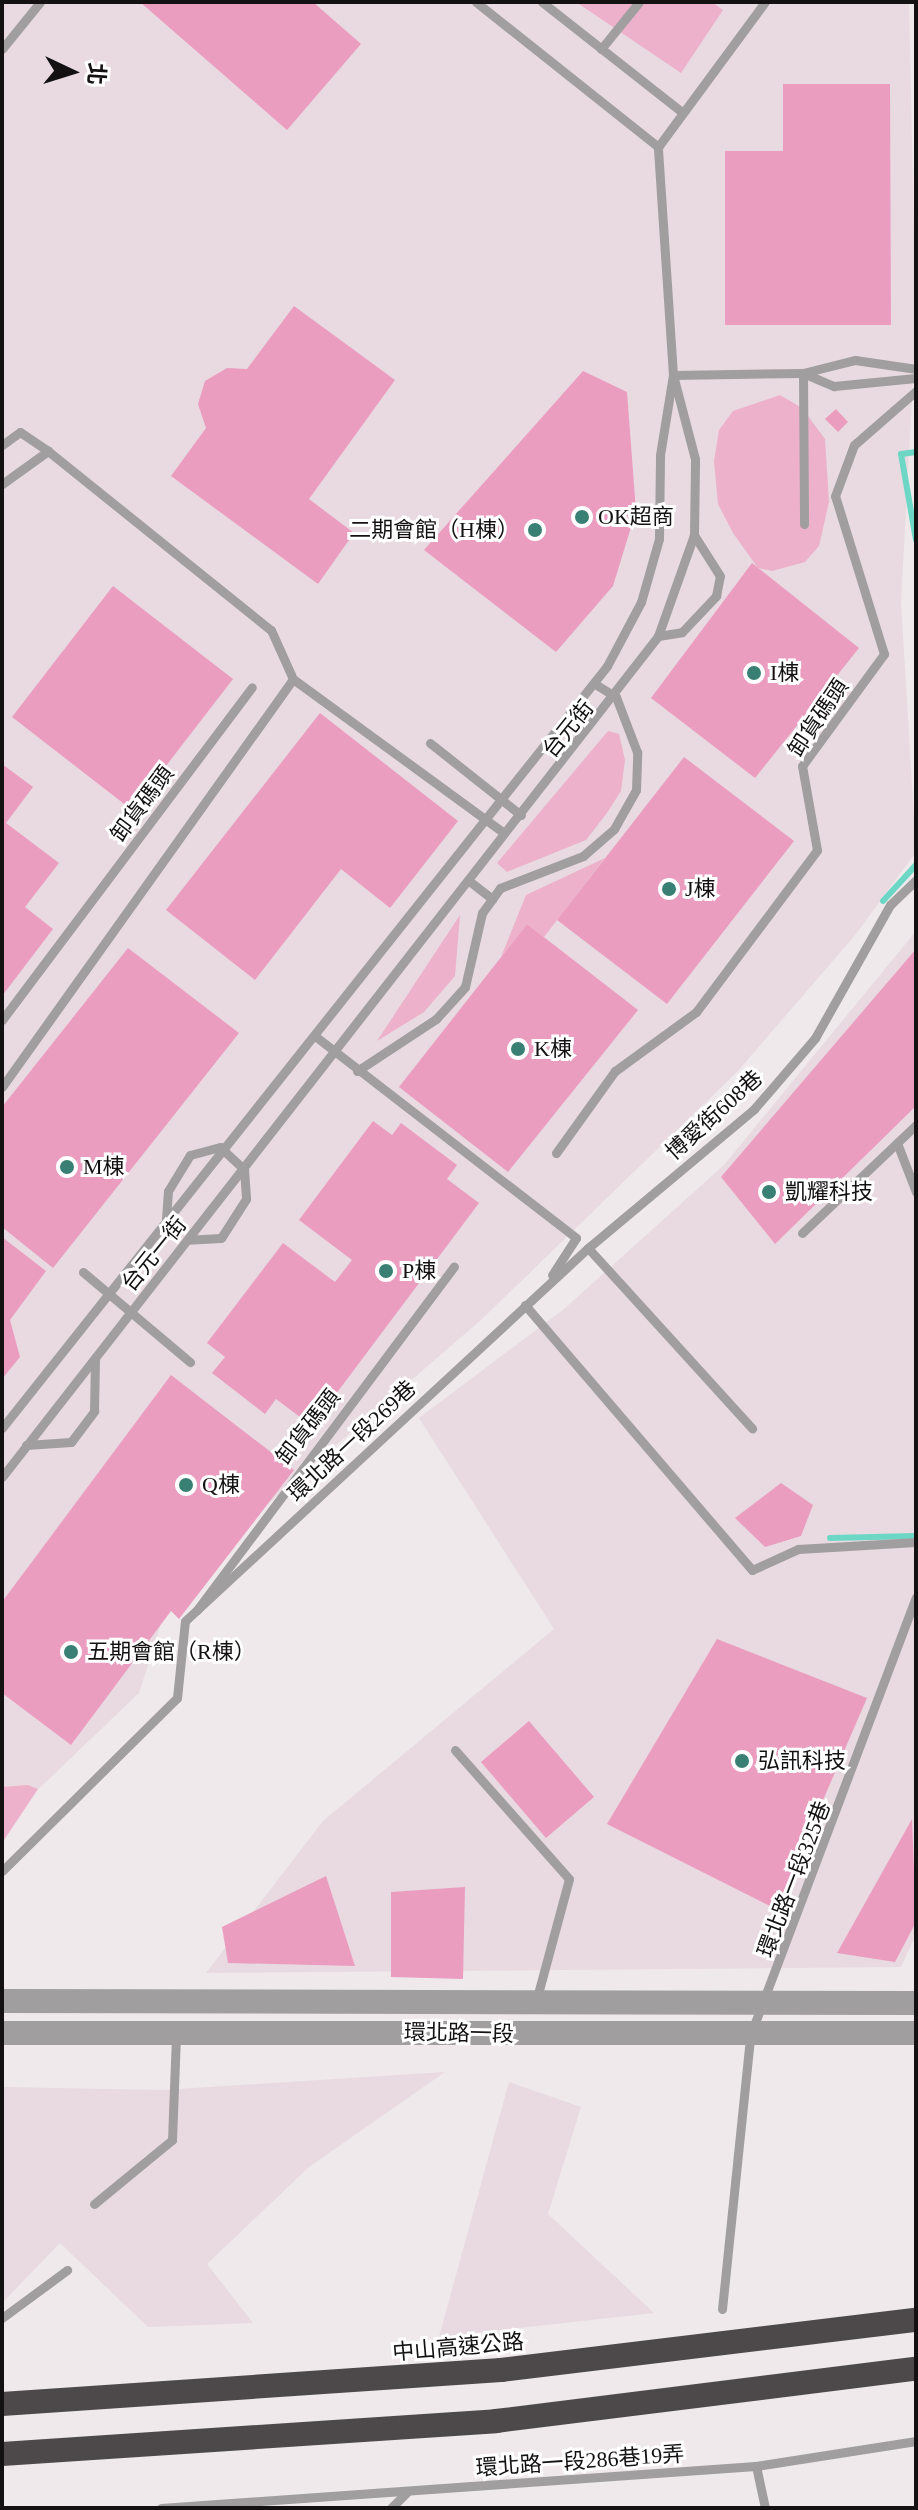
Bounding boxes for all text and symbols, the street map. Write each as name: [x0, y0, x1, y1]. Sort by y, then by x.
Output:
north arrow: [32, 32, 112, 112]
text: 北: [83, 62, 110, 86]
place label: OK超商: [598, 504, 674, 530]
marker: OK超商: [573, 508, 591, 526]
place label: 二期會館（H棟）: [349, 517, 519, 543]
marker: 二期會館（H棟）: [526, 521, 544, 539]
place label: I棟: [770, 660, 799, 686]
marker: I棟: [745, 664, 763, 682]
street label: 卸貨碼頭: [782, 674, 854, 762]
street label: 台元街: [537, 695, 599, 763]
street label: 卸貨碼頭: [105, 761, 179, 847]
place label: J棟: [685, 876, 716, 902]
marker: J棟: [660, 880, 678, 898]
place label: K棟: [534, 1036, 572, 1062]
marker: K棟: [509, 1040, 527, 1058]
street label: 博愛街608巷: [660, 1065, 768, 1165]
place label: M棟: [83, 1154, 125, 1180]
marker: M棟: [58, 1158, 76, 1176]
place label: 凱耀科技: [785, 1179, 873, 1205]
marker: 凱耀科技: [760, 1183, 778, 1201]
street label: 台元一街: [116, 1211, 192, 1297]
place label: P棟: [402, 1258, 436, 1284]
marker: P棟: [377, 1262, 395, 1280]
street label: 環北路一段269巷: [283, 1375, 421, 1507]
street label: 卸貨碼頭: [271, 1384, 345, 1470]
place label: Q棟: [202, 1472, 240, 1498]
marker: Q棟: [177, 1476, 195, 1494]
place label: 五期會館（R棟）: [87, 1639, 256, 1665]
marker: 五期會館（R棟）: [62, 1643, 80, 1661]
place label: 弘訊科技: [758, 1748, 846, 1774]
marker: 弘訊科技: [733, 1752, 751, 1770]
street label: 環北路一段325巷: [752, 1797, 836, 1961]
street label: 環北路一段: [404, 2019, 514, 2047]
street label: 中山高速公路: [391, 2328, 525, 2366]
street label: 環北路一段286巷19弄: [475, 2441, 685, 2481]

